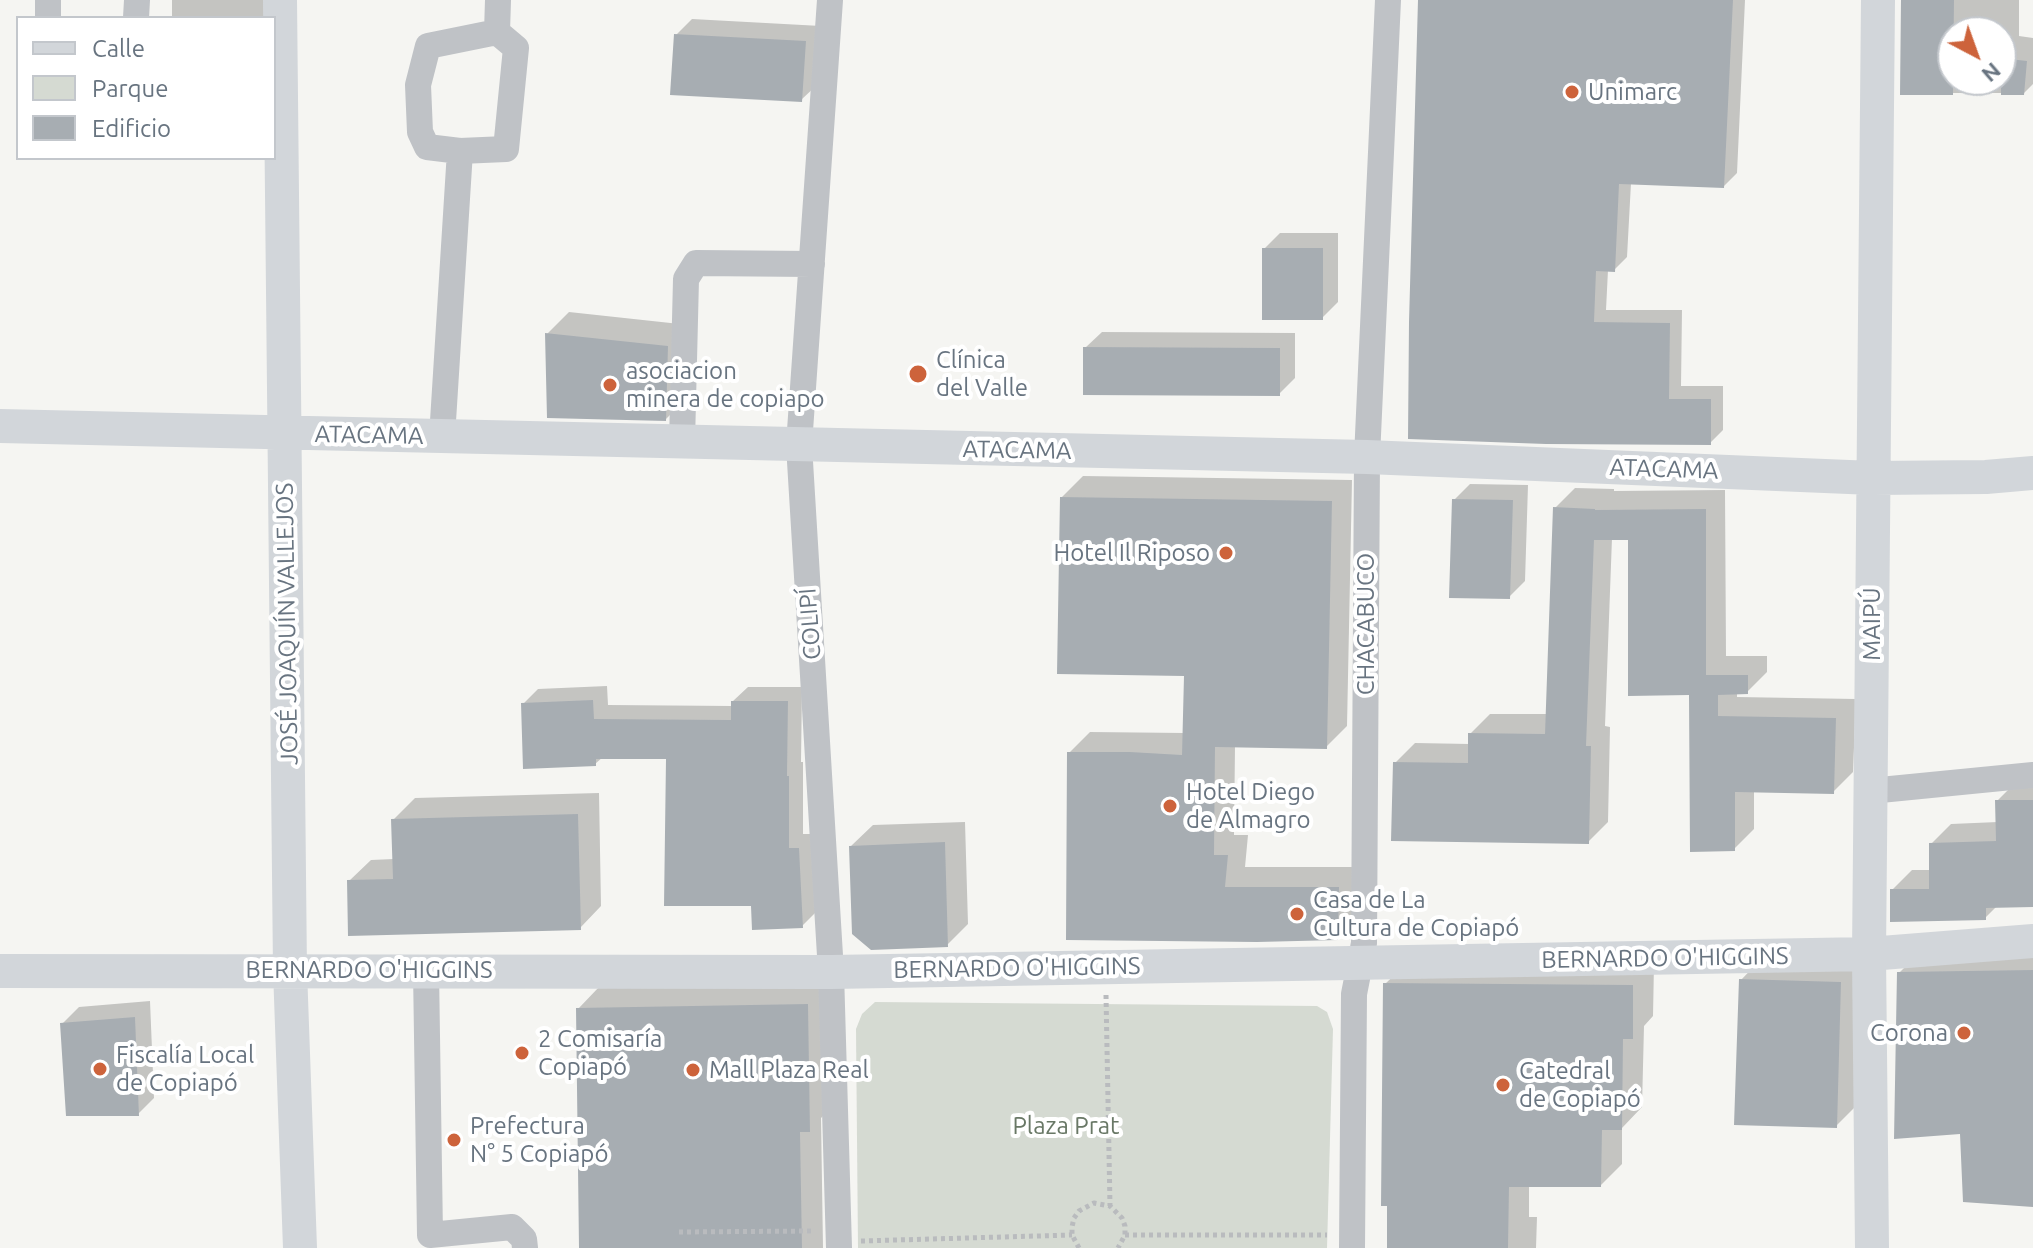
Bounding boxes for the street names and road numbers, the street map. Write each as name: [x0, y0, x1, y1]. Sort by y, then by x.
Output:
street label: ATACAMA: [314, 420, 424, 450]
street label: ATACAMA: [962, 435, 1072, 465]
street label: ATACAMA: [1609, 453, 1719, 485]
street label: JOSÉ JOAQUÍN VALLEJOS: [270, 483, 304, 765]
street label: CHACABUCO: [1352, 553, 1380, 695]
street label: COLIPÍ: [793, 587, 827, 661]
street label: MAIPÚ: [1858, 587, 1886, 661]
street label: BERNARDO O'HIGGINS: [1541, 941, 1789, 975]
street label: BERNARDO O'HIGGINS: [893, 951, 1141, 985]
street label: BERNARDO O'HIGGINS: [245, 956, 493, 984]

